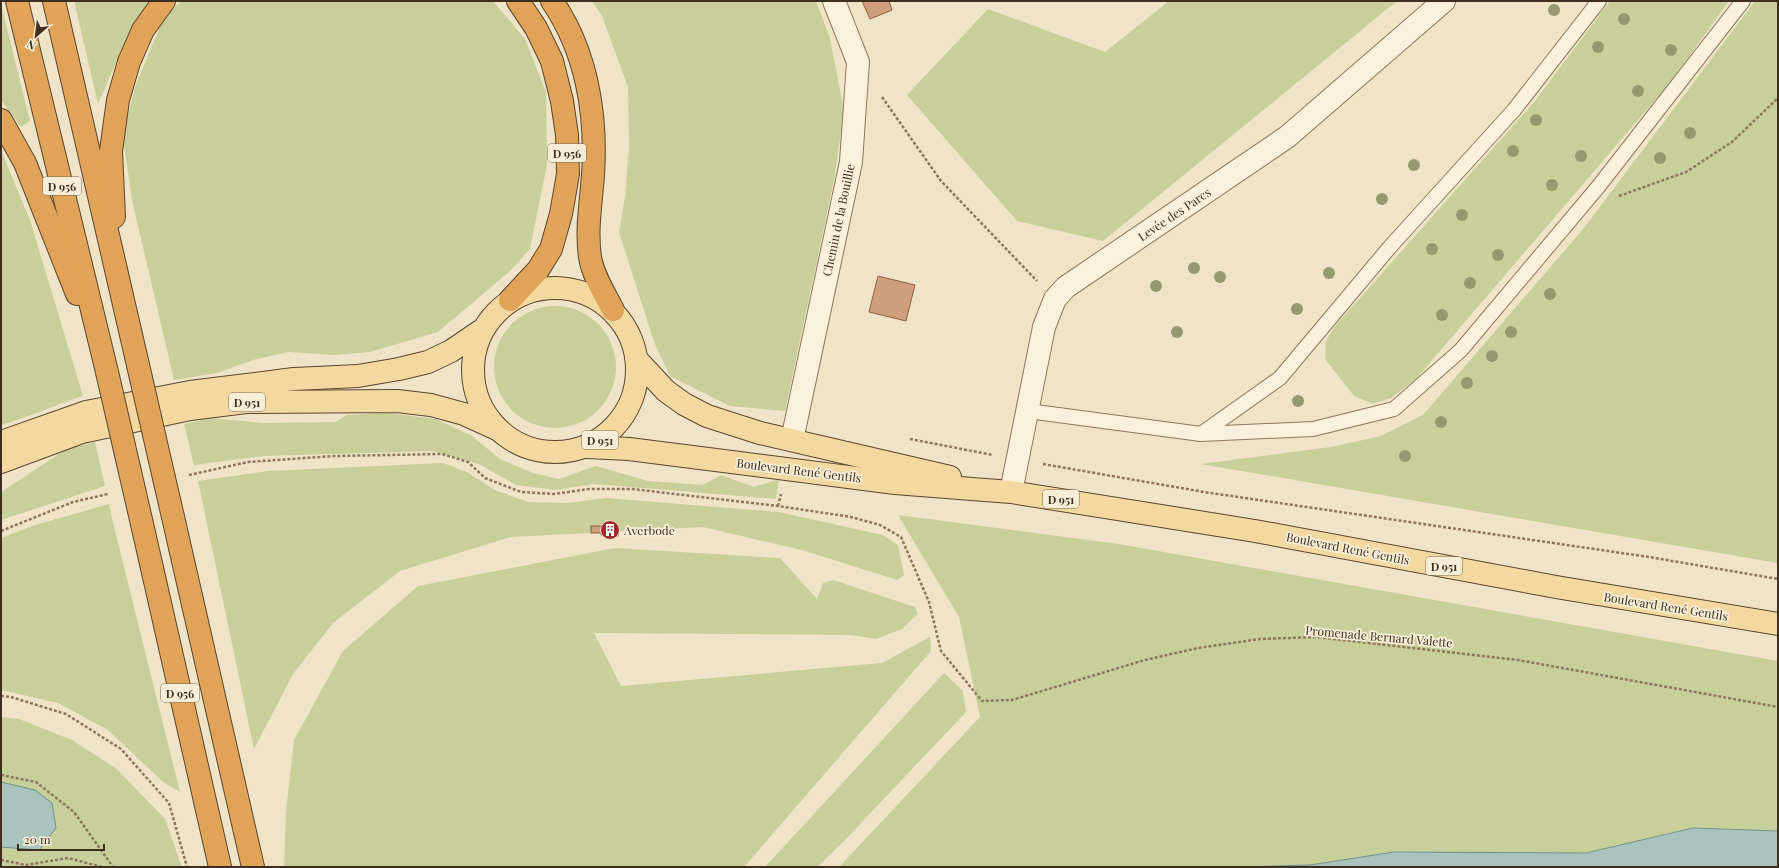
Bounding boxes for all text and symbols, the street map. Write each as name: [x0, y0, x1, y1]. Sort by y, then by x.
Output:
north arrow: [16, 16, 56, 56]
text: N: [24, 37, 38, 54]
road number: D 956: [548, 144, 586, 162]
street label: Chemin de la Bouillie: [818, 162, 858, 278]
road number: D 956: [43, 177, 81, 195]
street label: Levée des Parcs: [1134, 184, 1214, 244]
road number: D 951: [229, 393, 265, 411]
road number: D 951: [582, 431, 618, 449]
street label: Boulevard René Gentils: [736, 454, 862, 486]
road number: D 951: [1043, 490, 1079, 508]
building icon: Averbode: [599, 519, 621, 541]
place label: Averbode: [623, 522, 675, 538]
street label: Boulevard René Gentils: [1285, 528, 1411, 568]
road number: D 951: [1426, 557, 1462, 575]
street label: Boulevard René Gentils: [1603, 588, 1729, 624]
street label: Promenade Bernard Valette: [1305, 622, 1453, 650]
road number: D 956: [161, 684, 199, 702]
scale bar: [18, 826, 104, 852]
text: 20 m: [24, 831, 51, 847]

